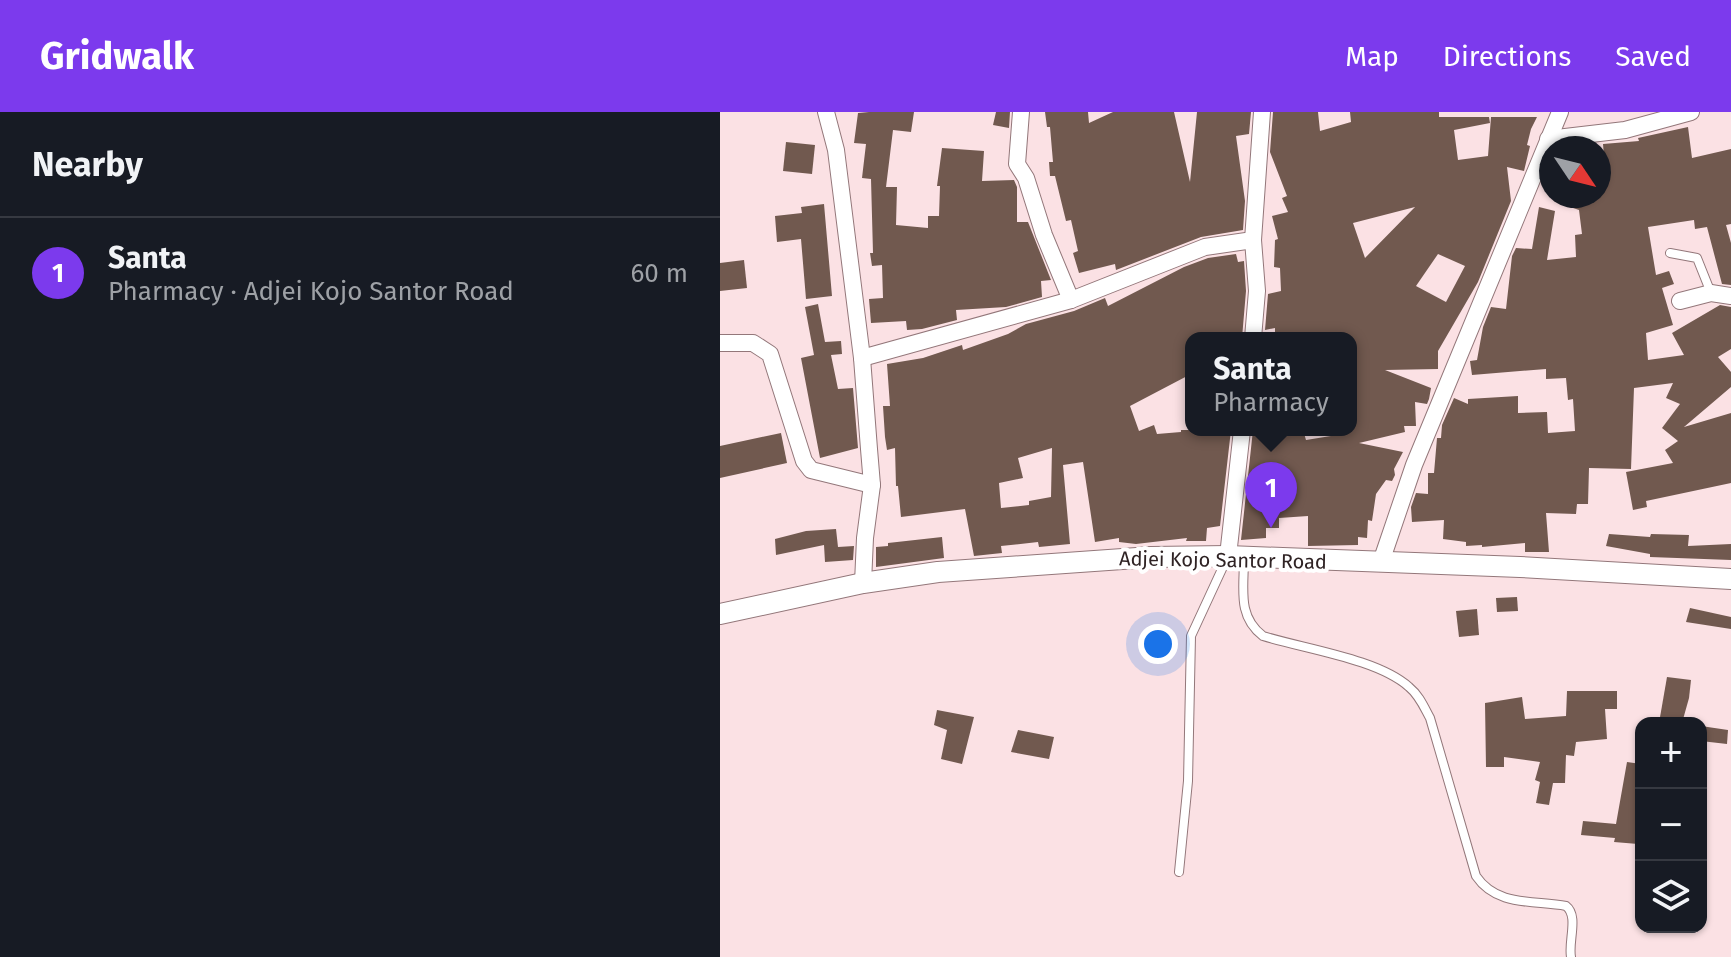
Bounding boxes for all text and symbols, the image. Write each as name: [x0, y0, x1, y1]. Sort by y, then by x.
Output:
text: Gridwalk: [40, 33, 194, 79]
text: Map: [1345, 40, 1399, 73]
text: Directions: [1443, 40, 1571, 73]
text: Saved: [1615, 40, 1691, 73]
north arrow: [1539, 136, 1611, 208]
text: Nearby: [32, 144, 143, 185]
text: Santa: [108, 240, 187, 276]
text: 1: [52, 258, 64, 289]
text: 60 m: [630, 258, 688, 289]
text: Pharmacy · Adjei Kojo Santor Road: [108, 276, 514, 307]
popup: [1185, 332, 1357, 436]
text: Santa: [1213, 351, 1292, 387]
text: Pharmacy: [1213, 387, 1329, 418]
pin: 1: [1245, 462, 1297, 528]
street label: Adjei Kojo Santor Road: [1119, 546, 1327, 574]
your location: [1138, 624, 1178, 664]
map controls: [1635, 717, 1707, 933]
button: +: [1635, 717, 1707, 789]
button: −: [1635, 789, 1707, 861]
button: layers: [1635, 861, 1707, 933]

